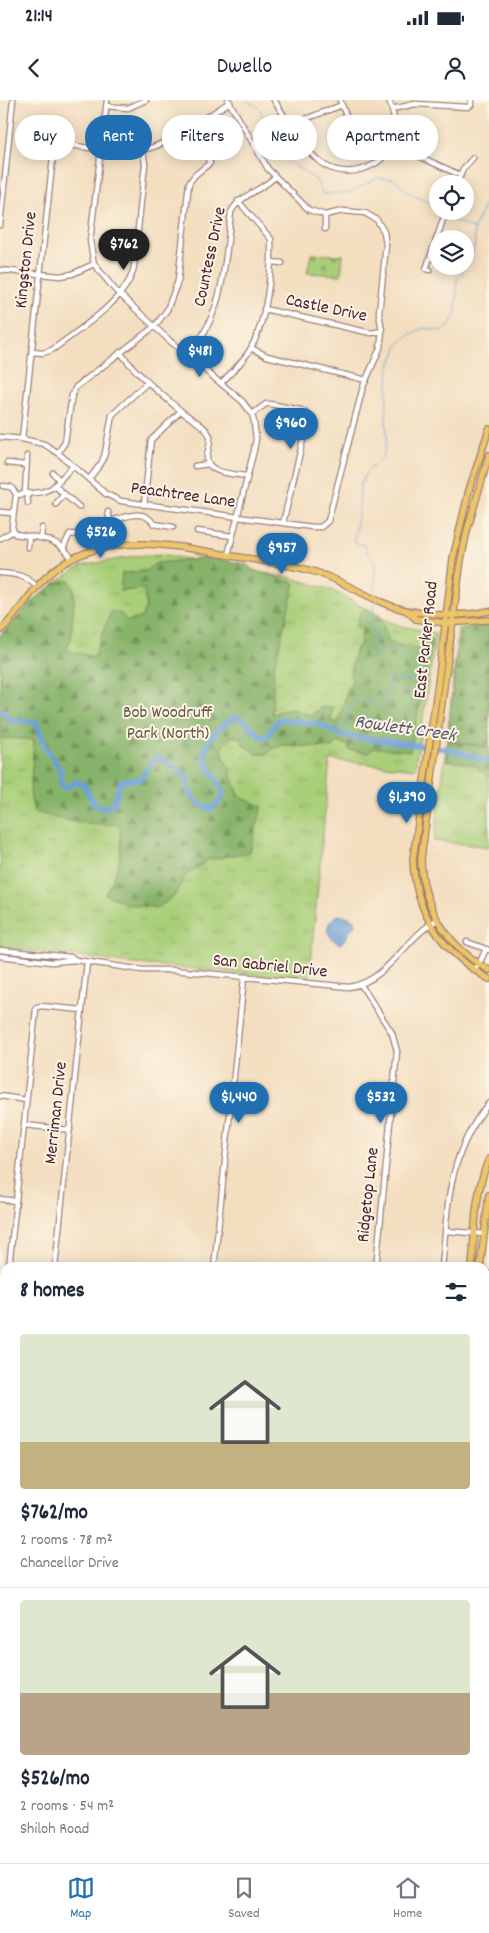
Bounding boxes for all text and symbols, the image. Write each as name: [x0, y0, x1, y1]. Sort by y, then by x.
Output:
text: 21:14: [25, 4, 53, 31]
text: Dwello: [217, 52, 272, 83]
icon: back: [20, 54, 48, 82]
icon: person: [441, 54, 469, 82]
chip: Buy: [15, 115, 75, 160]
chip: Rent: [85, 115, 152, 160]
chip: Filters: [162, 115, 243, 160]
chip: New: [253, 115, 317, 160]
chip: Apartment: [327, 115, 438, 160]
map controls: [429, 175, 474, 275]
button: locate: [429, 175, 474, 220]
street label: Countess Drive: [188, 205, 234, 309]
street label: Kingston Drive: [9, 210, 45, 310]
pin: $762: [94, 228, 154, 271]
button: layers: [429, 230, 474, 275]
text: $762: [109, 233, 139, 256]
street label: Castle Drive: [283, 288, 369, 330]
pin: $481: [170, 336, 230, 378]
text: $481: [188, 340, 212, 363]
pin: $960: [261, 408, 321, 450]
text: $960: [275, 412, 307, 435]
street label: Peachtree Lane: [129, 476, 237, 516]
pin: $526: [71, 516, 131, 559]
text: $526: [86, 521, 116, 544]
pin: $957: [252, 532, 312, 575]
text: $957: [268, 537, 296, 560]
street label: East Parker Road: [408, 580, 446, 700]
park label: Bob Woodruff Park (North): [123, 701, 213, 747]
water label: Rowlett Creek: [353, 710, 460, 751]
pin: $1,390: [366, 782, 448, 824]
text: $1,390: [388, 786, 426, 809]
street label: San Gabriel Drive: [211, 949, 329, 985]
street label: Merriman Drive: [39, 1060, 75, 1166]
pin: $1,440: [198, 1082, 280, 1124]
pin: $532: [351, 1082, 411, 1124]
text: $1,440: [221, 1086, 257, 1109]
text: $532: [366, 1086, 396, 1109]
street label: Ridgetop Lane: [352, 1146, 386, 1244]
text: 8 homes: [20, 1277, 85, 1307]
icon: filters: [442, 1278, 470, 1306]
icon: home: [200, 1367, 290, 1457]
text: $762/mo: [20, 1499, 88, 1529]
text: 2 rooms · 78 m²: [20, 1529, 113, 1552]
text: Chancellor Drive: [20, 1552, 119, 1575]
icon: home: [200, 1632, 290, 1722]
text: $526/mo: [20, 1765, 90, 1795]
text: 2 rooms · 54 m²: [20, 1795, 114, 1818]
text: Shiloh Road: [20, 1818, 89, 1841]
tab: Map: [67, 1874, 95, 1924]
tab: Saved: [228, 1874, 260, 1924]
tab: Home: [393, 1874, 422, 1924]

